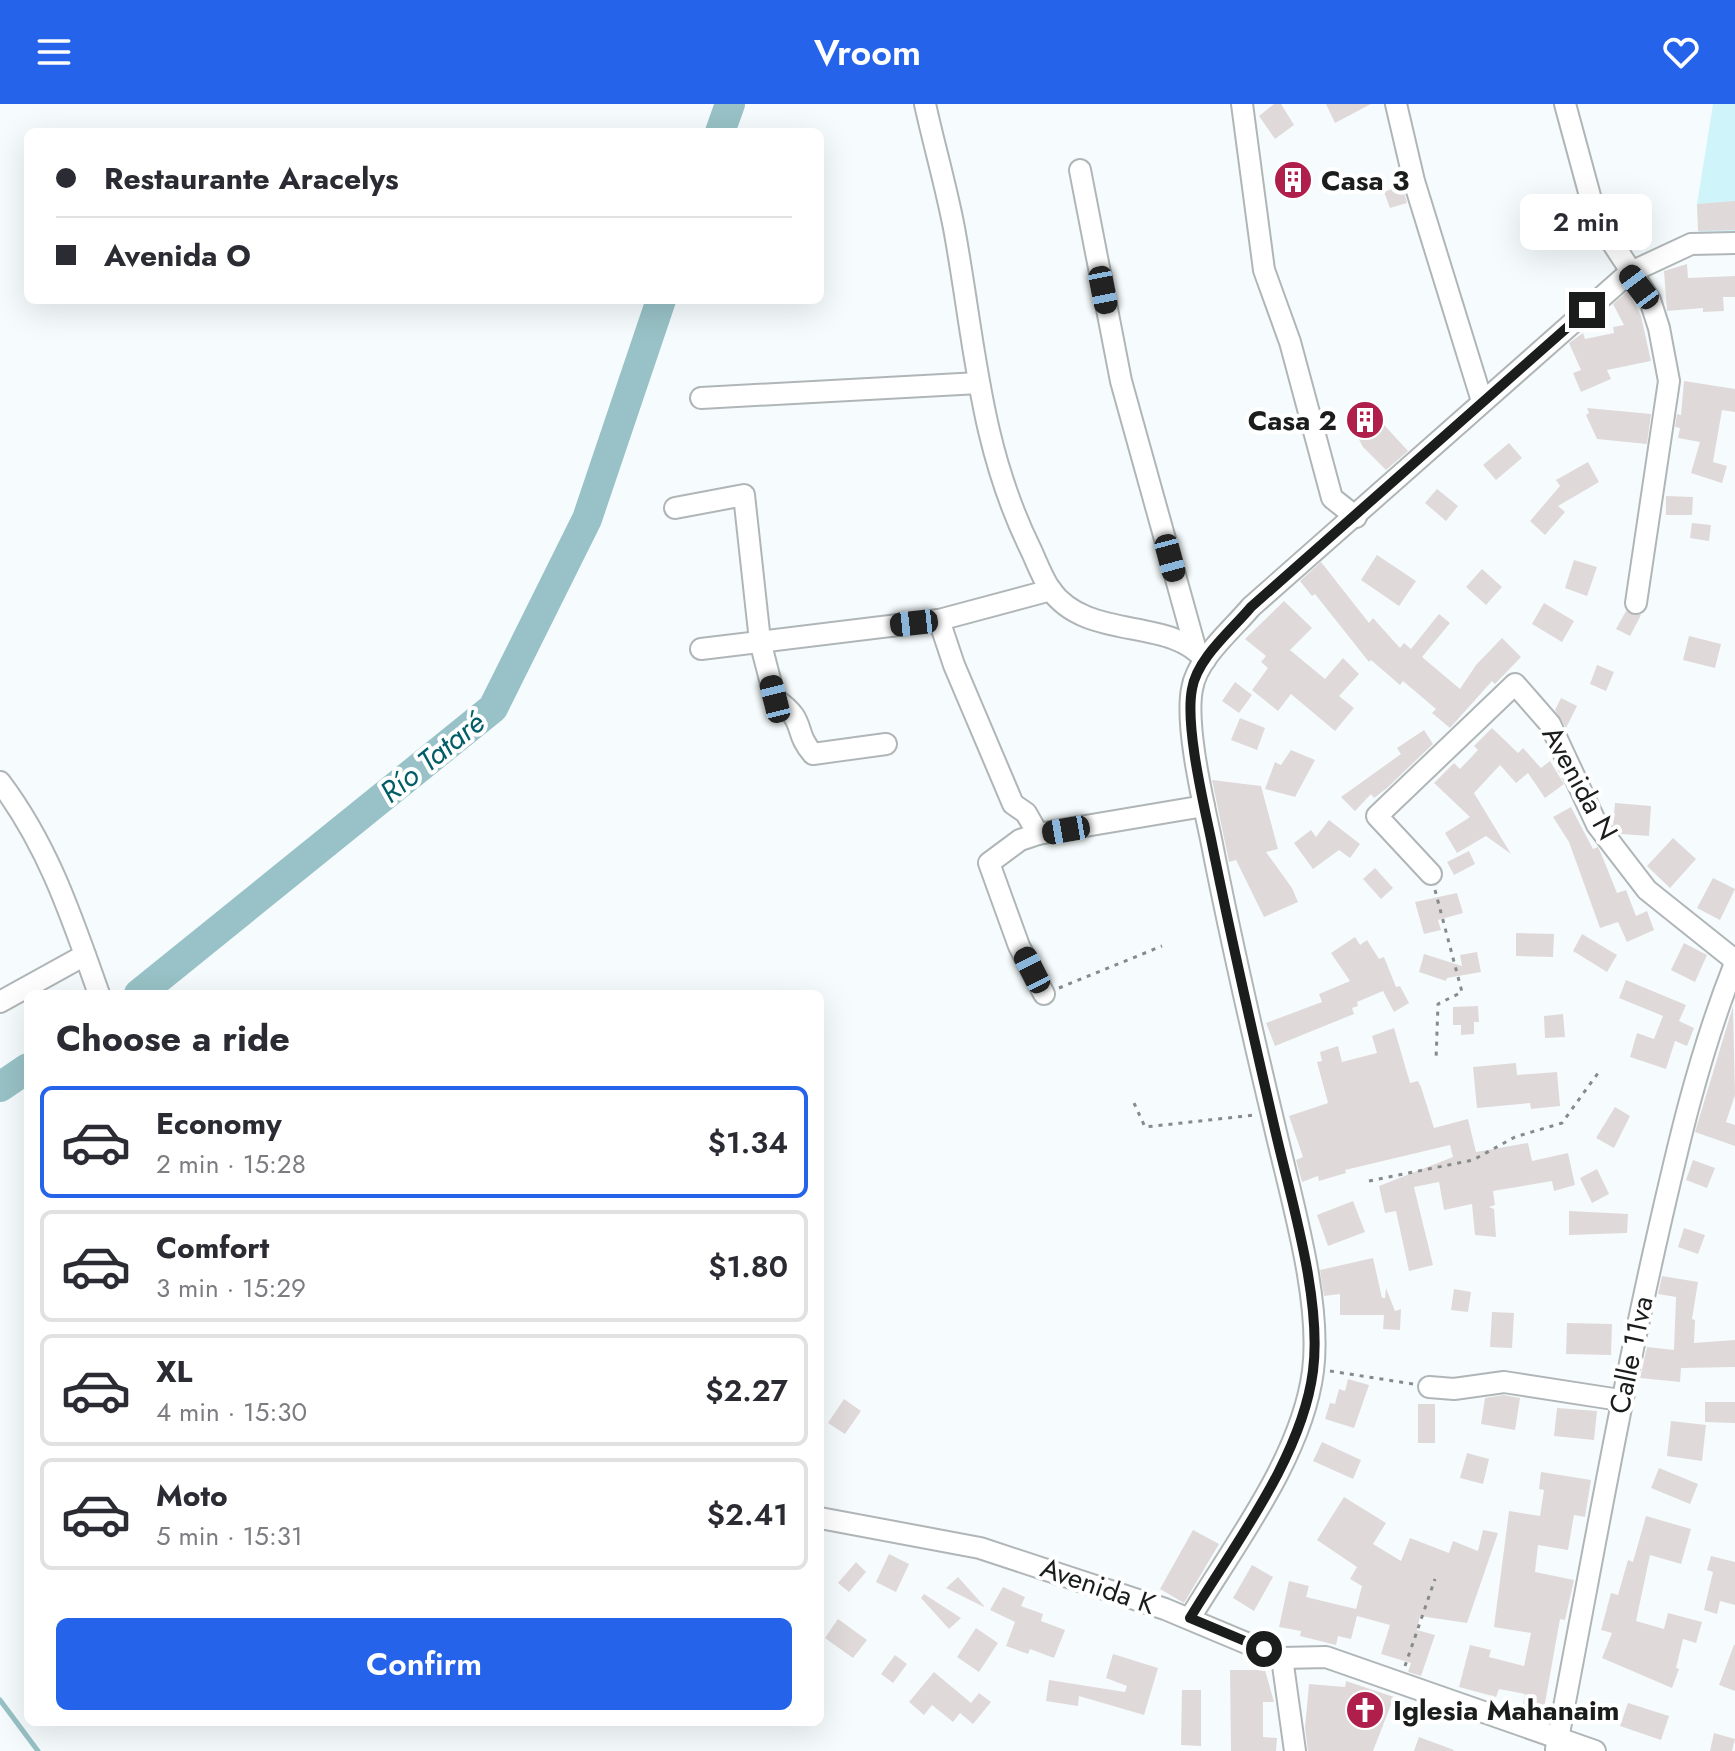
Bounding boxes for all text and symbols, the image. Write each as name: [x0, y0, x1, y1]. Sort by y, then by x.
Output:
text: Vroom: [814, 26, 921, 78]
icon: menu: [32, 30, 76, 74]
icon: heart: [1659, 30, 1703, 74]
text: Restaurante Aracelys: [104, 157, 399, 200]
building icon: Casa 3: [1272, 159, 1314, 201]
place label: Casa 3: [1321, 160, 1409, 201]
callout: 2 min: [1521, 194, 1653, 250]
text: 2 min: [1553, 203, 1619, 241]
text: Avenida O: [104, 234, 251, 277]
car: [1615, 261, 1663, 313]
car: [1087, 264, 1119, 316]
route end: [1569, 292, 1605, 328]
building icon: Casa 2: [1344, 399, 1386, 441]
place label: Casa 2: [1248, 400, 1337, 441]
car: [1152, 532, 1188, 584]
car: [889, 609, 939, 637]
car: [758, 673, 792, 725]
water label: Río Tataré: [370, 701, 494, 813]
street label: Avenida N: [1532, 718, 1628, 848]
car: [1040, 814, 1092, 846]
car: [1010, 943, 1054, 997]
text: Choose a ride: [56, 1012, 290, 1064]
text: Economy: [156, 1102, 282, 1145]
icon: car: [60, 1106, 132, 1178]
text: $1.34: [708, 1121, 788, 1164]
text: 2 min · 15:28: [156, 1145, 306, 1183]
text: Comfort: [156, 1226, 269, 1269]
icon: car: [60, 1230, 132, 1302]
text: $1.80: [708, 1245, 788, 1288]
text: 3 min · 15:29: [156, 1269, 306, 1307]
street label: Calle 11va: [1599, 1292, 1663, 1418]
text: XL: [156, 1350, 192, 1393]
icon: car: [60, 1354, 132, 1426]
text: $2.27: [705, 1369, 788, 1412]
text: 4 min · 15:30: [156, 1393, 307, 1431]
text: Moto: [156, 1474, 228, 1517]
icon: car: [60, 1478, 132, 1550]
text: $2.41: [707, 1493, 788, 1536]
text: 5 min · 15:31: [156, 1517, 303, 1555]
street label: Avenida K: [1035, 1547, 1161, 1625]
button: Confirm: [56, 1618, 792, 1710]
route start: [1246, 1631, 1282, 1667]
church icon: Iglesia Mahanaim: [1344, 1689, 1386, 1731]
place label: Iglesia Mahanaim: [1393, 1690, 1620, 1731]

